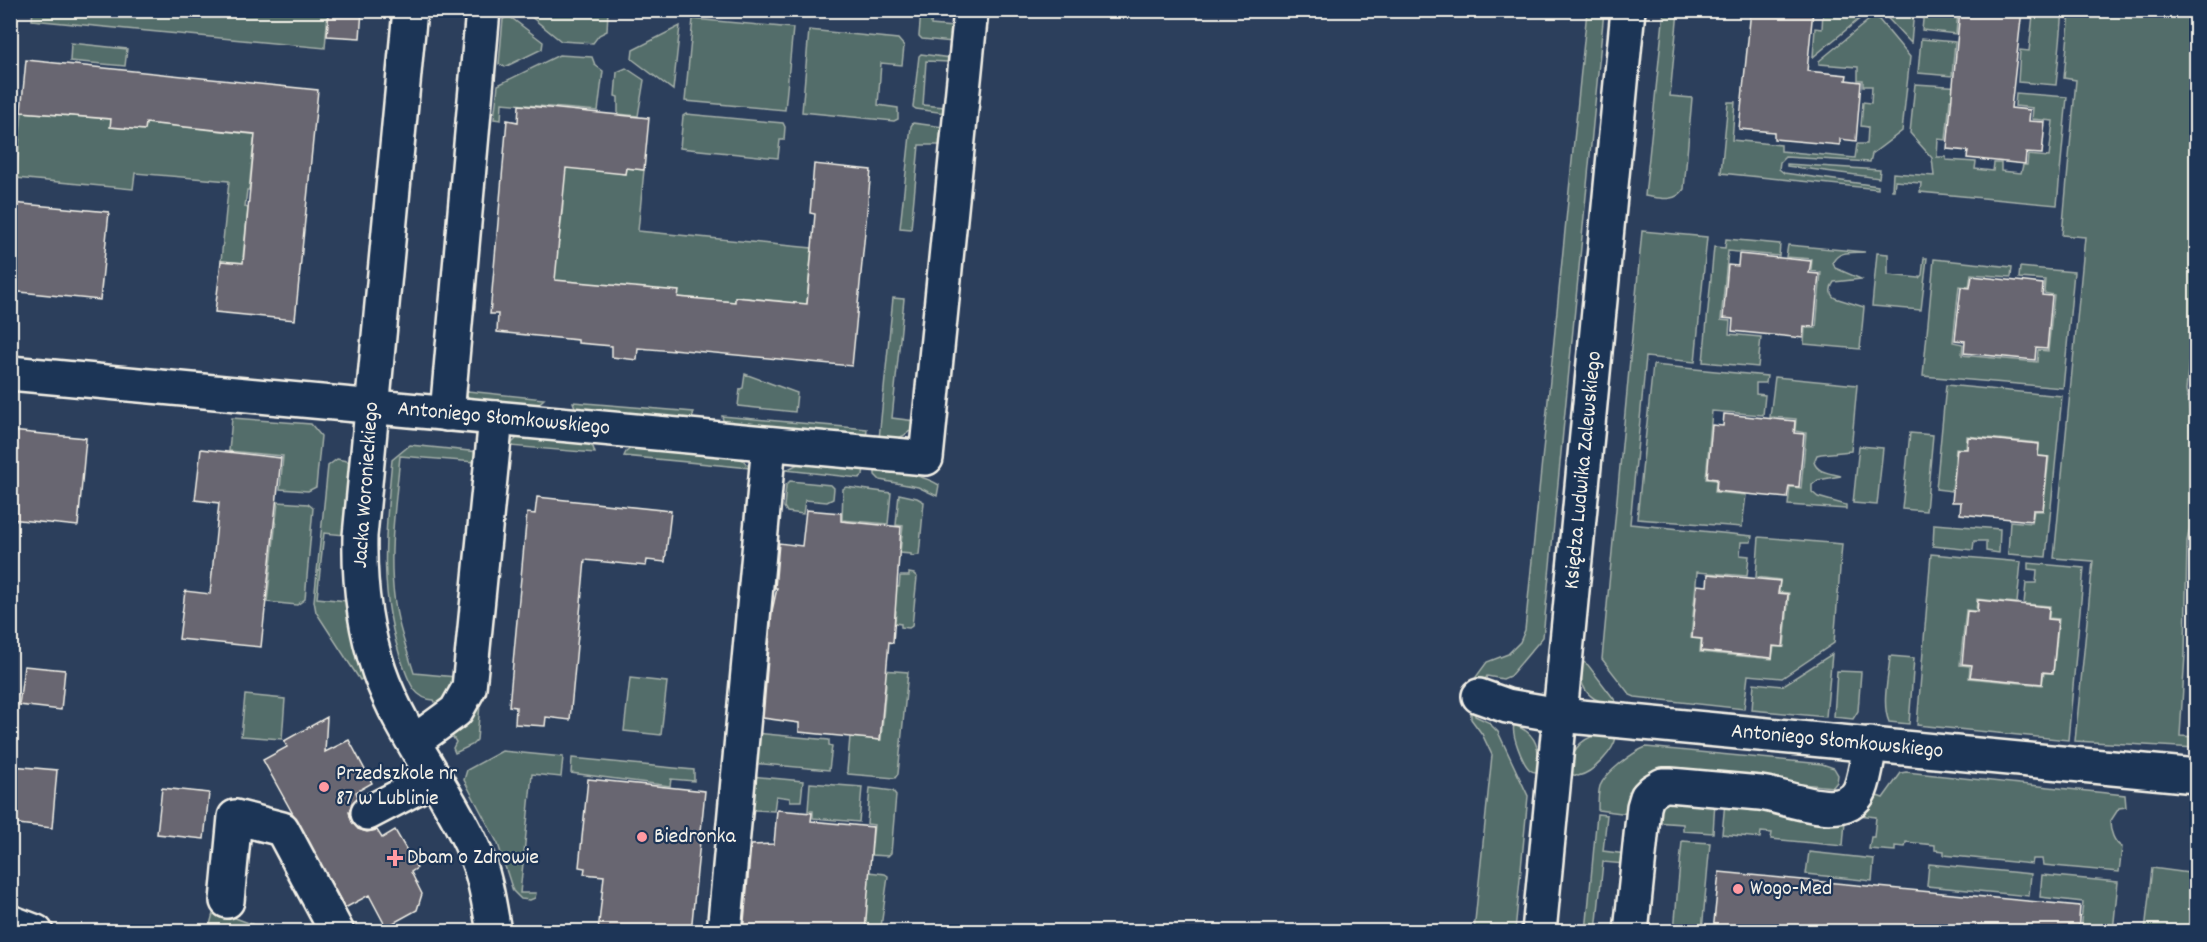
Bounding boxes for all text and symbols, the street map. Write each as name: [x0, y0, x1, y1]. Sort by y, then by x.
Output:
street label: Księdza Ludwika Zalewskiego: [1557, 350, 1611, 591]
street label: Antoniego Słomkowskiego: [396, 394, 611, 444]
street label: Jacka Woronieckiego: [346, 401, 388, 569]
street label: Antoniego Słomkowskiego: [1730, 716, 1945, 767]
place label: Przedszkole nr 87 w Lublinie: [336, 759, 458, 815]
marker: Przedszkole nr 87 w Lublinie: [317, 780, 331, 794]
place label: Biedronka: [654, 822, 737, 853]
marker: Biedronka: [635, 830, 649, 844]
place label: Dbam o Zdrowie: [407, 843, 539, 874]
marker: Dbam o Zdrowie: [388, 851, 402, 865]
place label: Wogo-Med: [1750, 874, 1832, 905]
marker: Wogo-Med: [1731, 882, 1745, 896]

